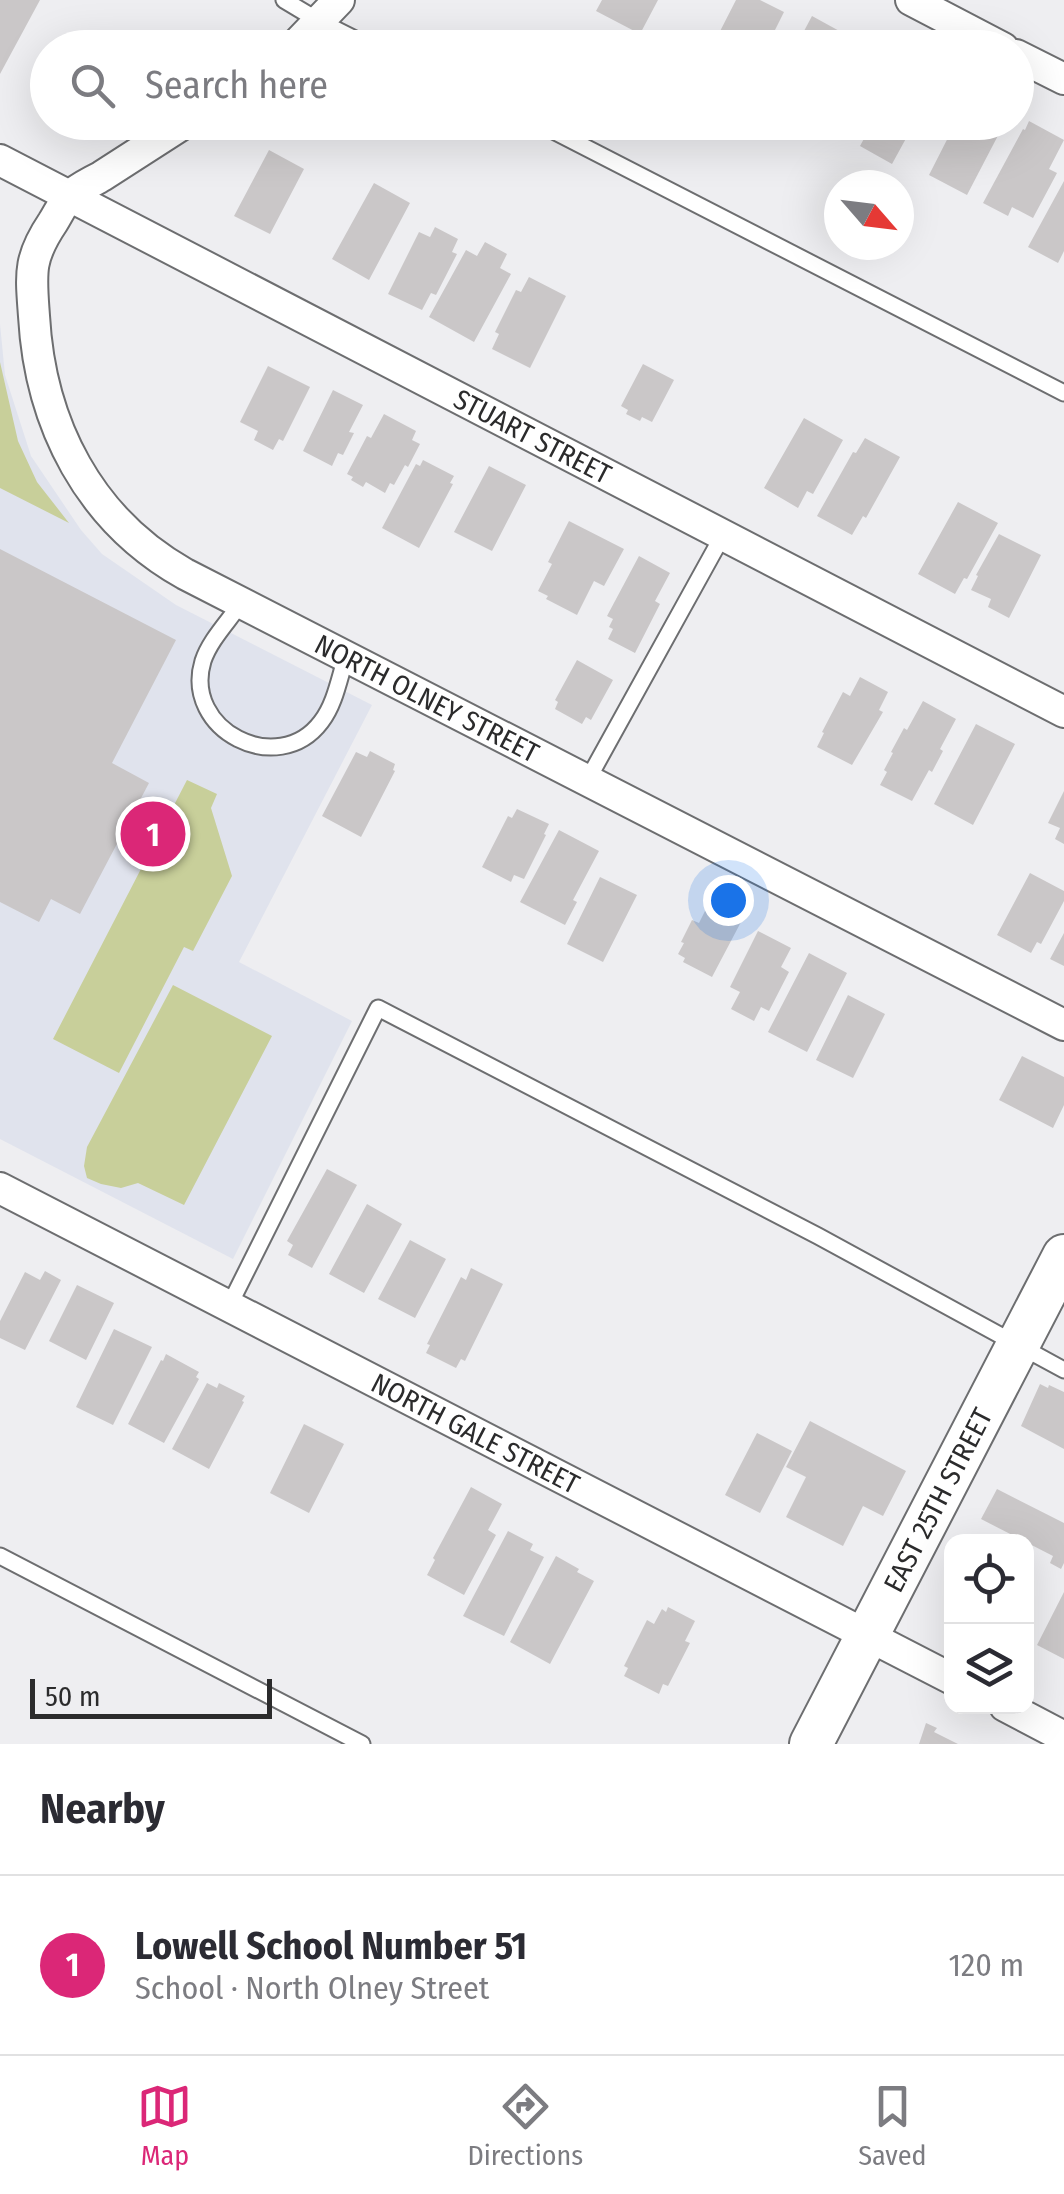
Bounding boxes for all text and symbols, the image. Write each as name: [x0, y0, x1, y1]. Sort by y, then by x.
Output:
search box: [30, 30, 1034, 140]
icon: search: [65, 58, 120, 113]
text: Search here: [145, 62, 328, 108]
north arrow: [824, 170, 914, 260]
street label: STUART STREET: [449, 382, 617, 491]
street label: NORTH OLNEY STREET: [310, 627, 545, 769]
pin: 1: [120, 796, 186, 872]
your location: [703, 875, 754, 926]
street label: NORTH GALE STREET: [366, 1366, 585, 1501]
street label: EAST 25TH STREET: [876, 1403, 999, 1597]
map controls: [944, 1534, 1034, 1714]
button: locate: [944, 1534, 1034, 1624]
button: layers: [944, 1624, 1034, 1714]
scale bar: [30, 1674, 272, 1718]
text: 50 m: [45, 1680, 101, 1713]
text: Nearby: [40, 1784, 165, 1834]
text: Lowell School Number 51: [135, 1923, 527, 1969]
text: 1: [66, 1946, 79, 1984]
text: 120 m: [949, 1946, 1024, 1984]
text: School · North Olney Street: [135, 1969, 489, 2007]
tab: Map: [137, 2079, 192, 2172]
tab: Directions: [467, 2079, 583, 2172]
tab: Saved: [858, 2079, 927, 2172]

